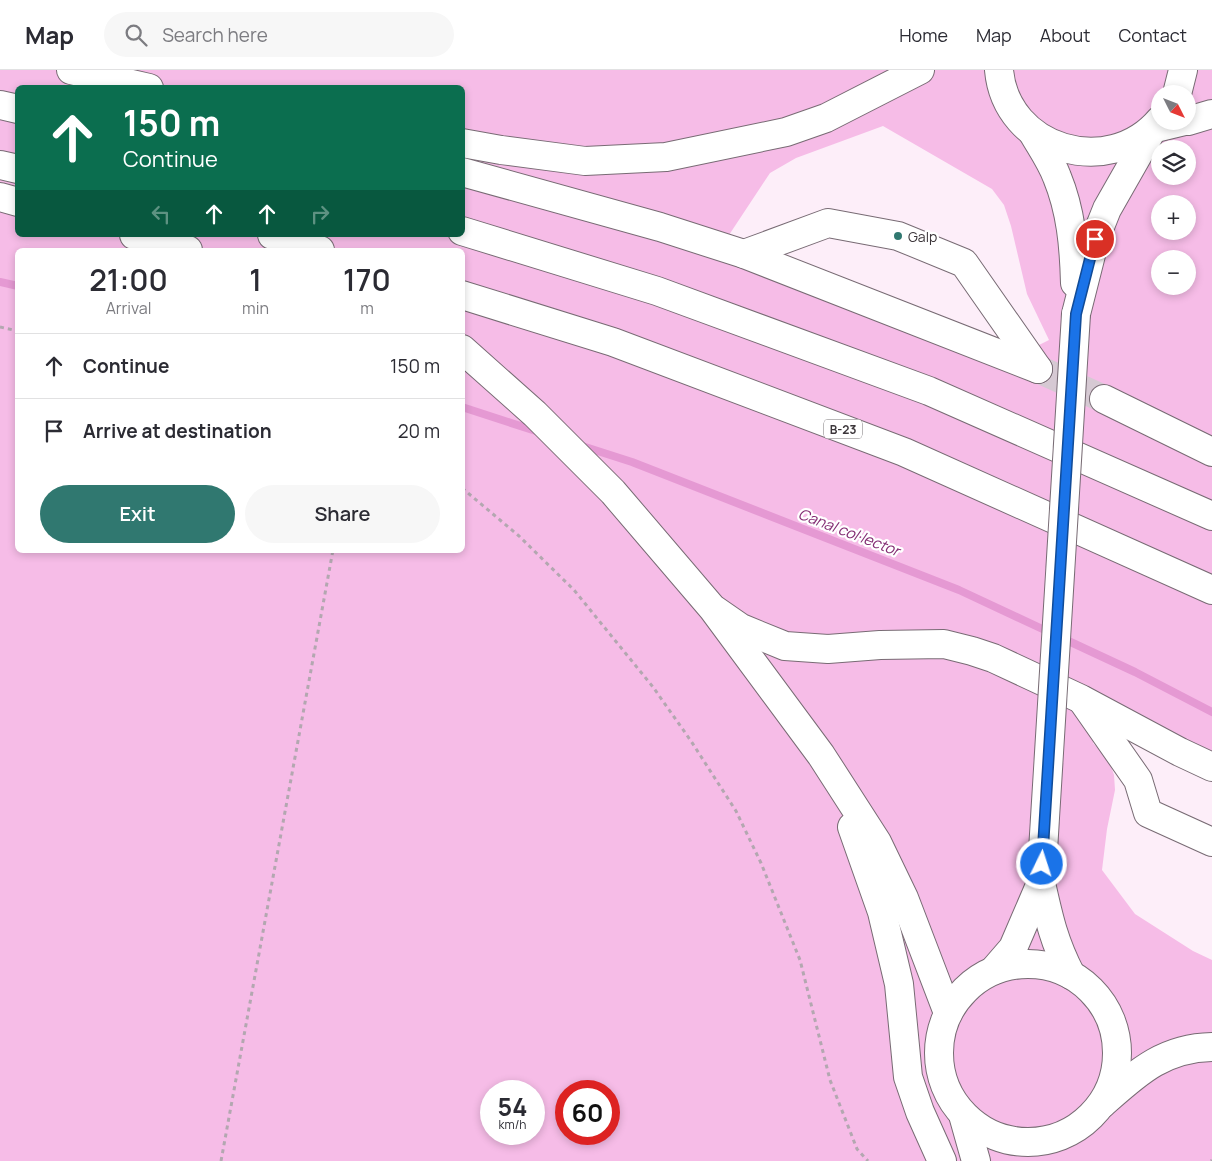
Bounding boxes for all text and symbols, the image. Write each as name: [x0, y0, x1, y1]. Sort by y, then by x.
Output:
search box: [104, 12, 454, 57]
text: Map: [25, 18, 74, 51]
icon: search: [122, 21, 150, 49]
text: Search here: [162, 22, 268, 48]
text: Home: [899, 23, 948, 47]
text: Map: [976, 23, 1012, 47]
text: About: [1040, 23, 1090, 47]
text: Contact: [1118, 23, 1187, 47]
north arrow: [1151, 85, 1196, 130]
map controls: [1151, 85, 1196, 295]
text: 150 m: [123, 99, 220, 147]
icon: ahead: [40, 105, 105, 170]
button: layers: [1151, 140, 1196, 185]
text: Continue: [123, 144, 218, 174]
button: +: [1151, 195, 1196, 240]
icon: left: [147, 200, 175, 228]
icon: ahead: [200, 200, 228, 228]
icon: ahead: [253, 200, 281, 228]
icon: right: [306, 200, 334, 228]
pin: [1074, 218, 1116, 260]
icon: arrive: [1081, 225, 1109, 253]
place label: Galp: [908, 227, 937, 246]
marker: Galp: [892, 230, 904, 242]
button: −: [1151, 250, 1196, 295]
text: 21:00: [89, 259, 168, 300]
text: 1: [249, 259, 262, 300]
text: 170: [343, 259, 391, 300]
text: Arrival: [106, 297, 151, 319]
text: min: [242, 297, 269, 319]
text: m: [360, 297, 374, 319]
icon: ahead: [40, 352, 68, 380]
text: Continue: [83, 353, 169, 379]
text: 150 m: [390, 353, 440, 379]
icon: arrive: [40, 417, 68, 445]
text: Arrive at destination: [83, 418, 272, 444]
text: 20 m: [398, 418, 440, 444]
road number: B-23: [824, 419, 862, 438]
button: Exit: [40, 485, 235, 543]
button: Share: [245, 485, 440, 543]
water label: Canal col·lector: [795, 503, 905, 562]
position arrow: [1015, 837, 1067, 889]
speed limit sign: 60: [555, 1080, 620, 1145]
text: 54: [498, 1089, 527, 1124]
text: km/h: [499, 1116, 526, 1133]

